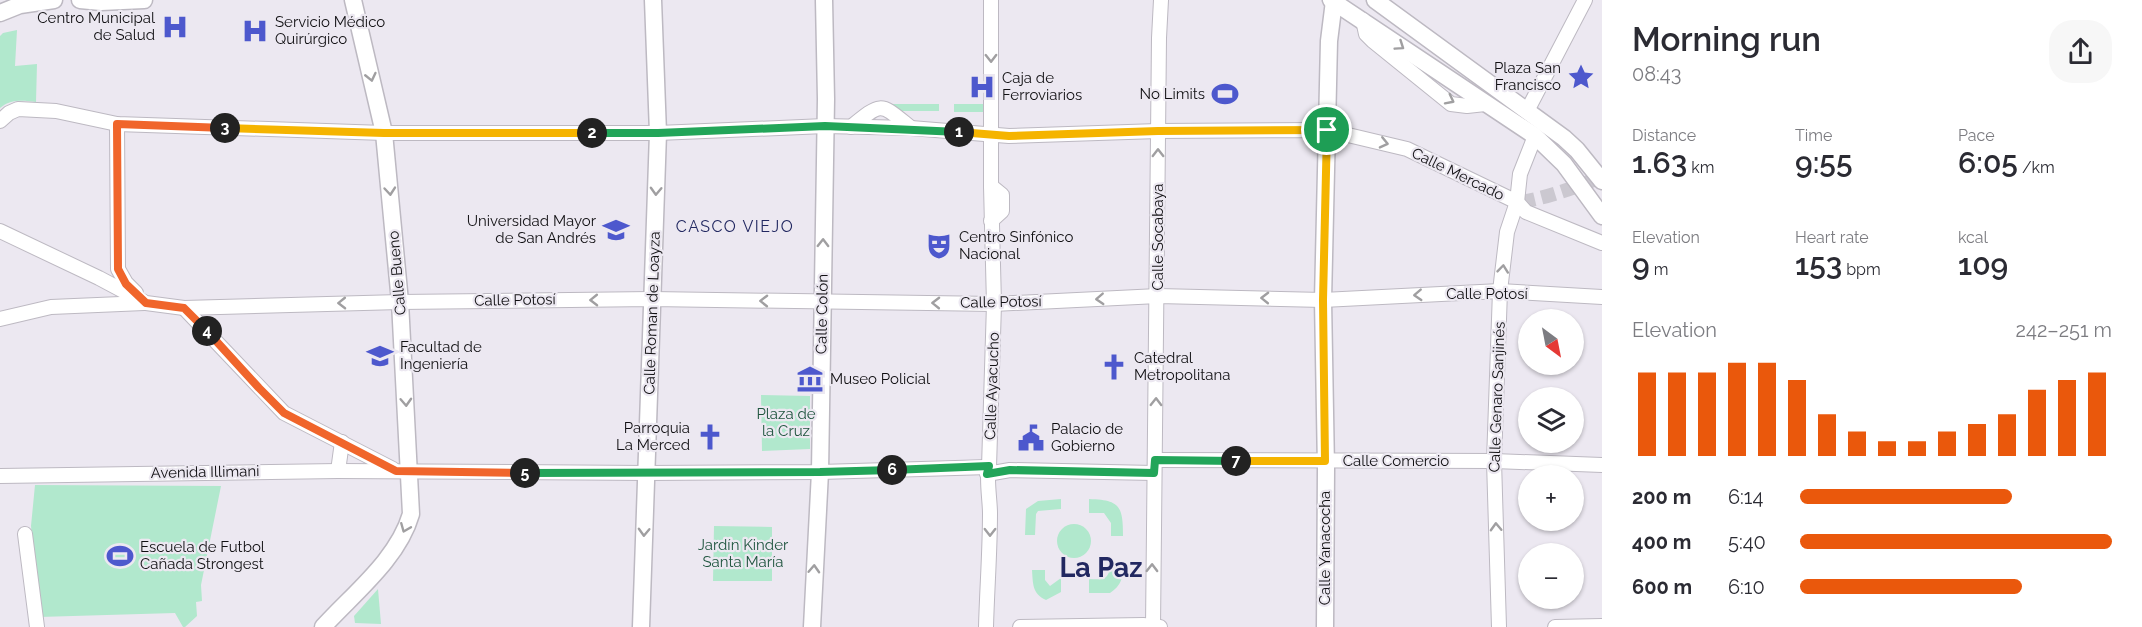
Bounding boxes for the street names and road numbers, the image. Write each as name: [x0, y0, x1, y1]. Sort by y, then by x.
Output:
street label: Calle Mercado: [1409, 144, 1507, 204]
street label: Calle Socabaya: [1149, 184, 1167, 291]
street label: Calle Bueno: [384, 230, 410, 316]
street label: Calle Roman de Loayza: [640, 231, 664, 395]
street label: Calle Colón: [812, 274, 832, 354]
street label: Calle Potosí: [1446, 285, 1529, 303]
street label: Calle Potosí: [474, 290, 557, 310]
street label: Calle Potosí: [960, 292, 1043, 312]
street label: Calle Genaro Sanjinés: [1485, 321, 1509, 473]
street label: Calle Ayacucho: [981, 332, 1003, 440]
street label: Calle Comercio: [1343, 452, 1449, 470]
street label: Avenida Illimani: [151, 462, 259, 482]
street label: Calle Yanacocha: [1316, 491, 1334, 605]

